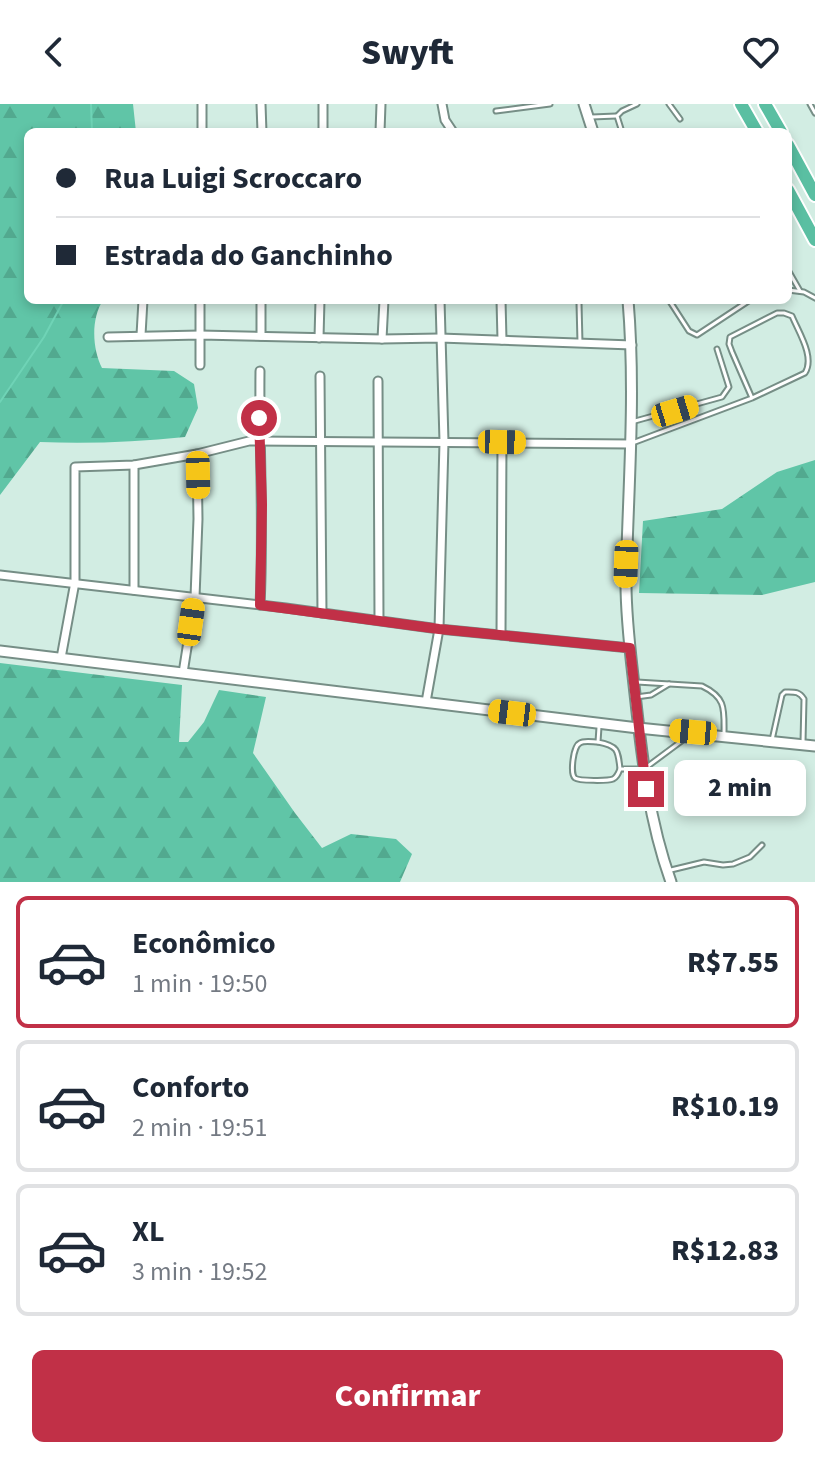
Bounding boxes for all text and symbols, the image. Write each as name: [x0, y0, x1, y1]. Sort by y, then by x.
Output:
text: Swyft: [361, 27, 454, 78]
icon: back: [32, 30, 76, 74]
icon: heart: [739, 30, 783, 74]
text: Rua Luigi Scroccaro: [104, 157, 362, 200]
text: Estrada do Ganchinho: [104, 234, 393, 277]
car: [649, 393, 701, 429]
route start: [241, 400, 277, 436]
car: [478, 430, 526, 454]
car: [186, 451, 210, 499]
car: [613, 540, 639, 588]
car: [176, 597, 206, 647]
car: [487, 698, 537, 728]
car: [668, 718, 718, 746]
callout: 2 min: [674, 761, 806, 817]
text: 2 min: [708, 769, 772, 806]
route end: [628, 771, 664, 807]
text: Econômico: [132, 922, 276, 965]
icon: car: [36, 926, 108, 998]
text: R$7.55: [687, 941, 779, 984]
text: 1 min · 19:50: [132, 965, 267, 1002]
text: Conforto: [132, 1066, 249, 1109]
icon: car: [36, 1070, 108, 1142]
text: R$10.19: [671, 1085, 779, 1128]
text: 2 min · 19:51: [132, 1109, 267, 1146]
text: XL: [132, 1210, 165, 1253]
icon: car: [36, 1214, 108, 1286]
text: R$12.83: [671, 1229, 779, 1272]
text: 3 min · 19:52: [132, 1253, 267, 1290]
button: Confirmar: [32, 1350, 783, 1442]

